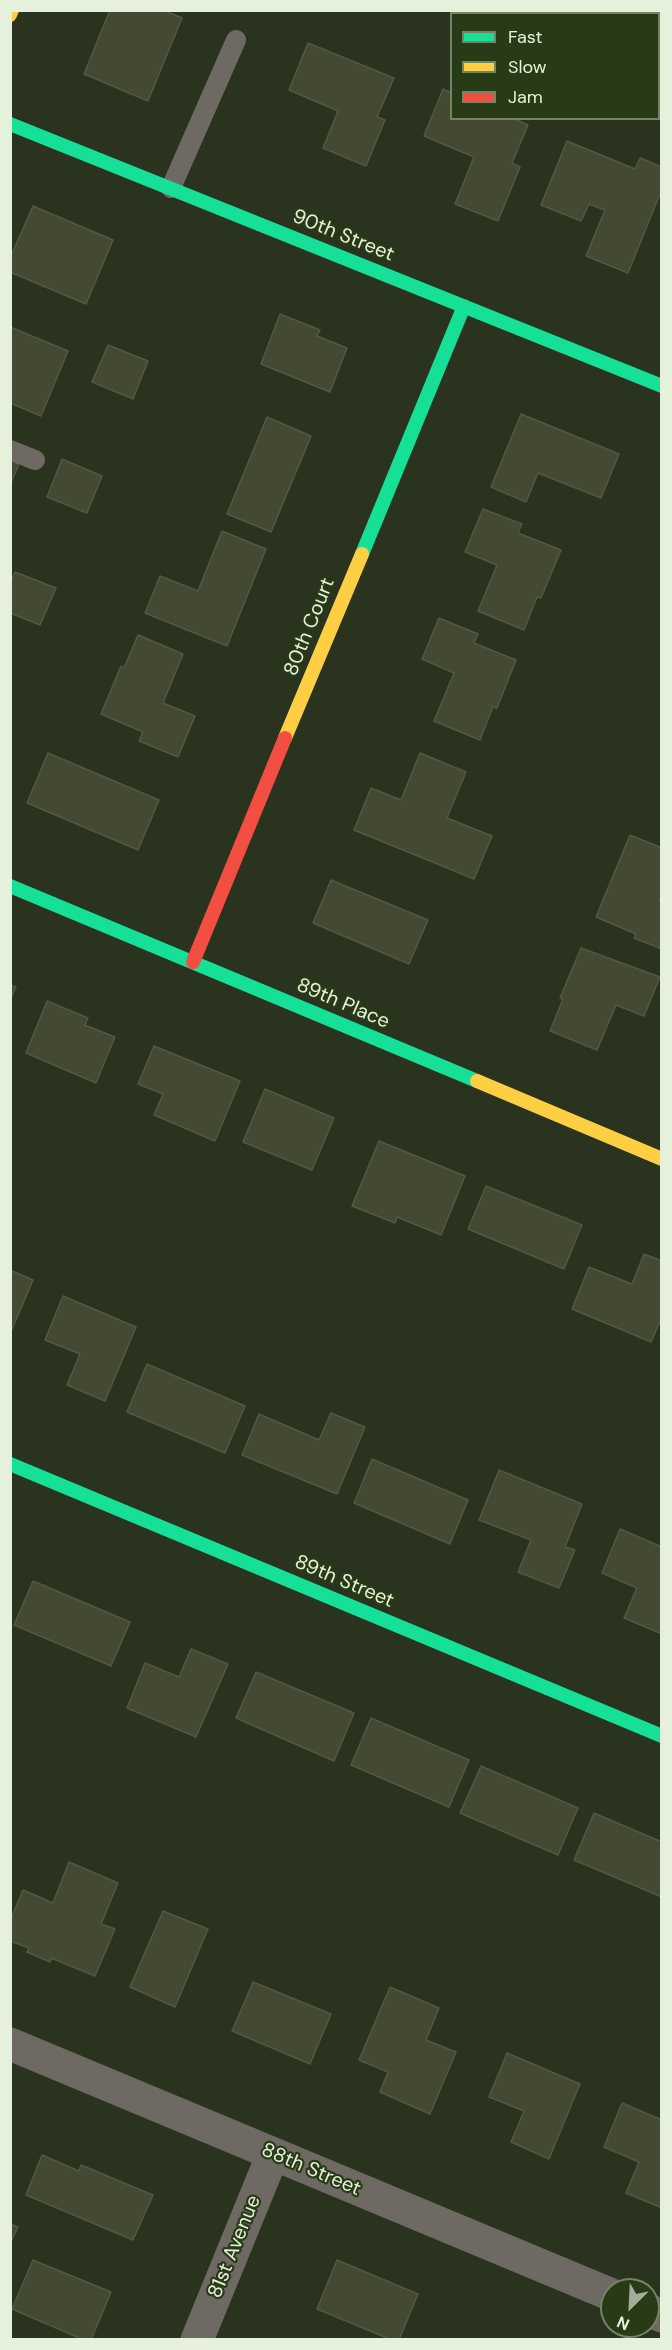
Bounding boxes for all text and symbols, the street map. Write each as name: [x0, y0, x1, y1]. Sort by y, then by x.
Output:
legend: [450, 12, 660, 120]
text: Fast: [508, 25, 543, 49]
text: Slow: [508, 55, 547, 79]
text: Jam: [508, 85, 543, 109]
street label: 90th Street: [289, 205, 397, 267]
street label: 80th Court: [280, 575, 340, 679]
street label: 89th Place: [293, 974, 393, 1034]
street label: 89th Street: [291, 1550, 397, 1614]
street label: 88th Street: [258, 2138, 364, 2202]
street label: 81st Avenue: [204, 2192, 266, 2302]
north arrow: [600, 2278, 660, 2338]
text: N: [614, 2311, 633, 2335]

